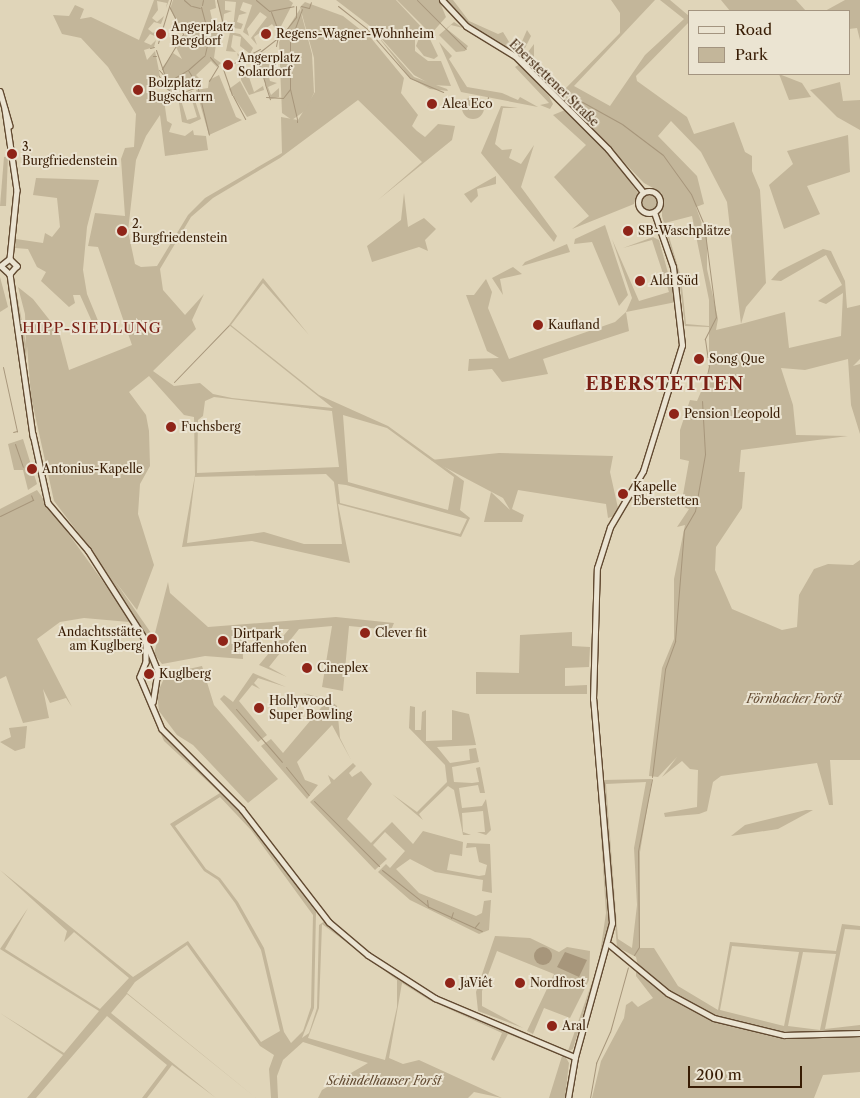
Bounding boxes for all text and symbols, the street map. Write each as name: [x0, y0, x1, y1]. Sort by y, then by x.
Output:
legend: [688, 10, 850, 75]
place label: Angerplatz Bergdorf: [171, 20, 233, 48]
text: Road: [735, 20, 772, 39]
place label: Regens-Wagner-Wohnheim: [276, 27, 434, 41]
marker: Angerplatz Bergdorf: [155, 28, 167, 40]
marker: Regens-Wagner-Wohnheim: [260, 28, 272, 40]
street label: Eberstettener Straße: [506, 37, 602, 129]
text: Park: [735, 45, 768, 64]
place label: Angerplatz Solardorf: [238, 51, 300, 79]
marker: Angerplatz Solardorf: [222, 59, 234, 71]
place label: Bolzplatz Bugscharrn: [148, 76, 213, 104]
marker: Bolzplatz Bugscharrn: [132, 84, 144, 96]
place label: Alea Eco: [442, 97, 493, 111]
marker: Alea Eco: [426, 98, 438, 110]
place label: 3. Burgfriedenstein: [22, 140, 118, 168]
marker: 3. Burgfriedenstein: [6, 148, 18, 160]
place label: 2. Burgfriedenstein: [132, 217, 228, 245]
place label: SB-Waschplätze: [638, 224, 730, 238]
marker: 2. Burgfriedenstein: [116, 225, 128, 237]
marker: SB-Waschplätze: [622, 225, 634, 237]
place label: Aldi Süd: [650, 274, 698, 288]
marker: Aldi Süd: [634, 275, 646, 287]
place label: Kaufland: [548, 318, 600, 332]
district label: HIPP-SIEDLUNG: [20, 319, 164, 337]
marker: Kaufland: [532, 319, 544, 331]
place label: Song Que: [709, 352, 765, 366]
marker: Song Que: [693, 353, 705, 365]
district label: EBERSTETTEN: [584, 373, 746, 395]
place label: Pension Leopold: [684, 407, 780, 421]
marker: Pension Leopold: [668, 408, 680, 420]
place label: Fuchsberg: [181, 420, 240, 434]
marker: Fuchsberg: [165, 421, 177, 433]
place label: Antonius-Kapelle: [42, 462, 143, 476]
marker: Antonius-Kapelle: [26, 463, 38, 475]
place label: Kapelle Eberstetten: [633, 480, 699, 508]
marker: Kapelle Eberstetten: [617, 488, 629, 500]
place label: Andachtsstätte am Kuglberg: [58, 625, 142, 653]
place label: Clever fit: [375, 626, 427, 640]
place label: Dirtpark Pfaffenhofen: [233, 627, 307, 655]
marker: Clever fit: [359, 627, 371, 639]
marker: Andachtsstätte am Kuglberg: [146, 633, 158, 645]
marker: Dirtpark Pfaffenhofen: [217, 635, 229, 647]
place label: Cineplex: [317, 661, 368, 675]
marker: Cineplex: [301, 662, 313, 674]
place label: Kuglberg: [159, 667, 211, 681]
marker: Kuglberg: [143, 668, 155, 680]
park label: Förnbacher Forst: [747, 692, 841, 706]
place label: Hollywood Super Bowling: [269, 694, 352, 722]
marker: Hollywood Super Bowling: [253, 702, 265, 714]
place label: JaViêt: [460, 976, 493, 990]
place label: Nordfrost: [530, 976, 585, 990]
marker: JaViêt: [444, 977, 456, 989]
marker: Nordfrost: [514, 977, 526, 989]
place label: Aral: [562, 1019, 586, 1033]
marker: Aral: [546, 1020, 558, 1032]
scale bar: [690, 1056, 804, 1088]
text: 200 m: [696, 1065, 742, 1084]
park label: Schindelhauser Forst: [327, 1074, 441, 1088]

